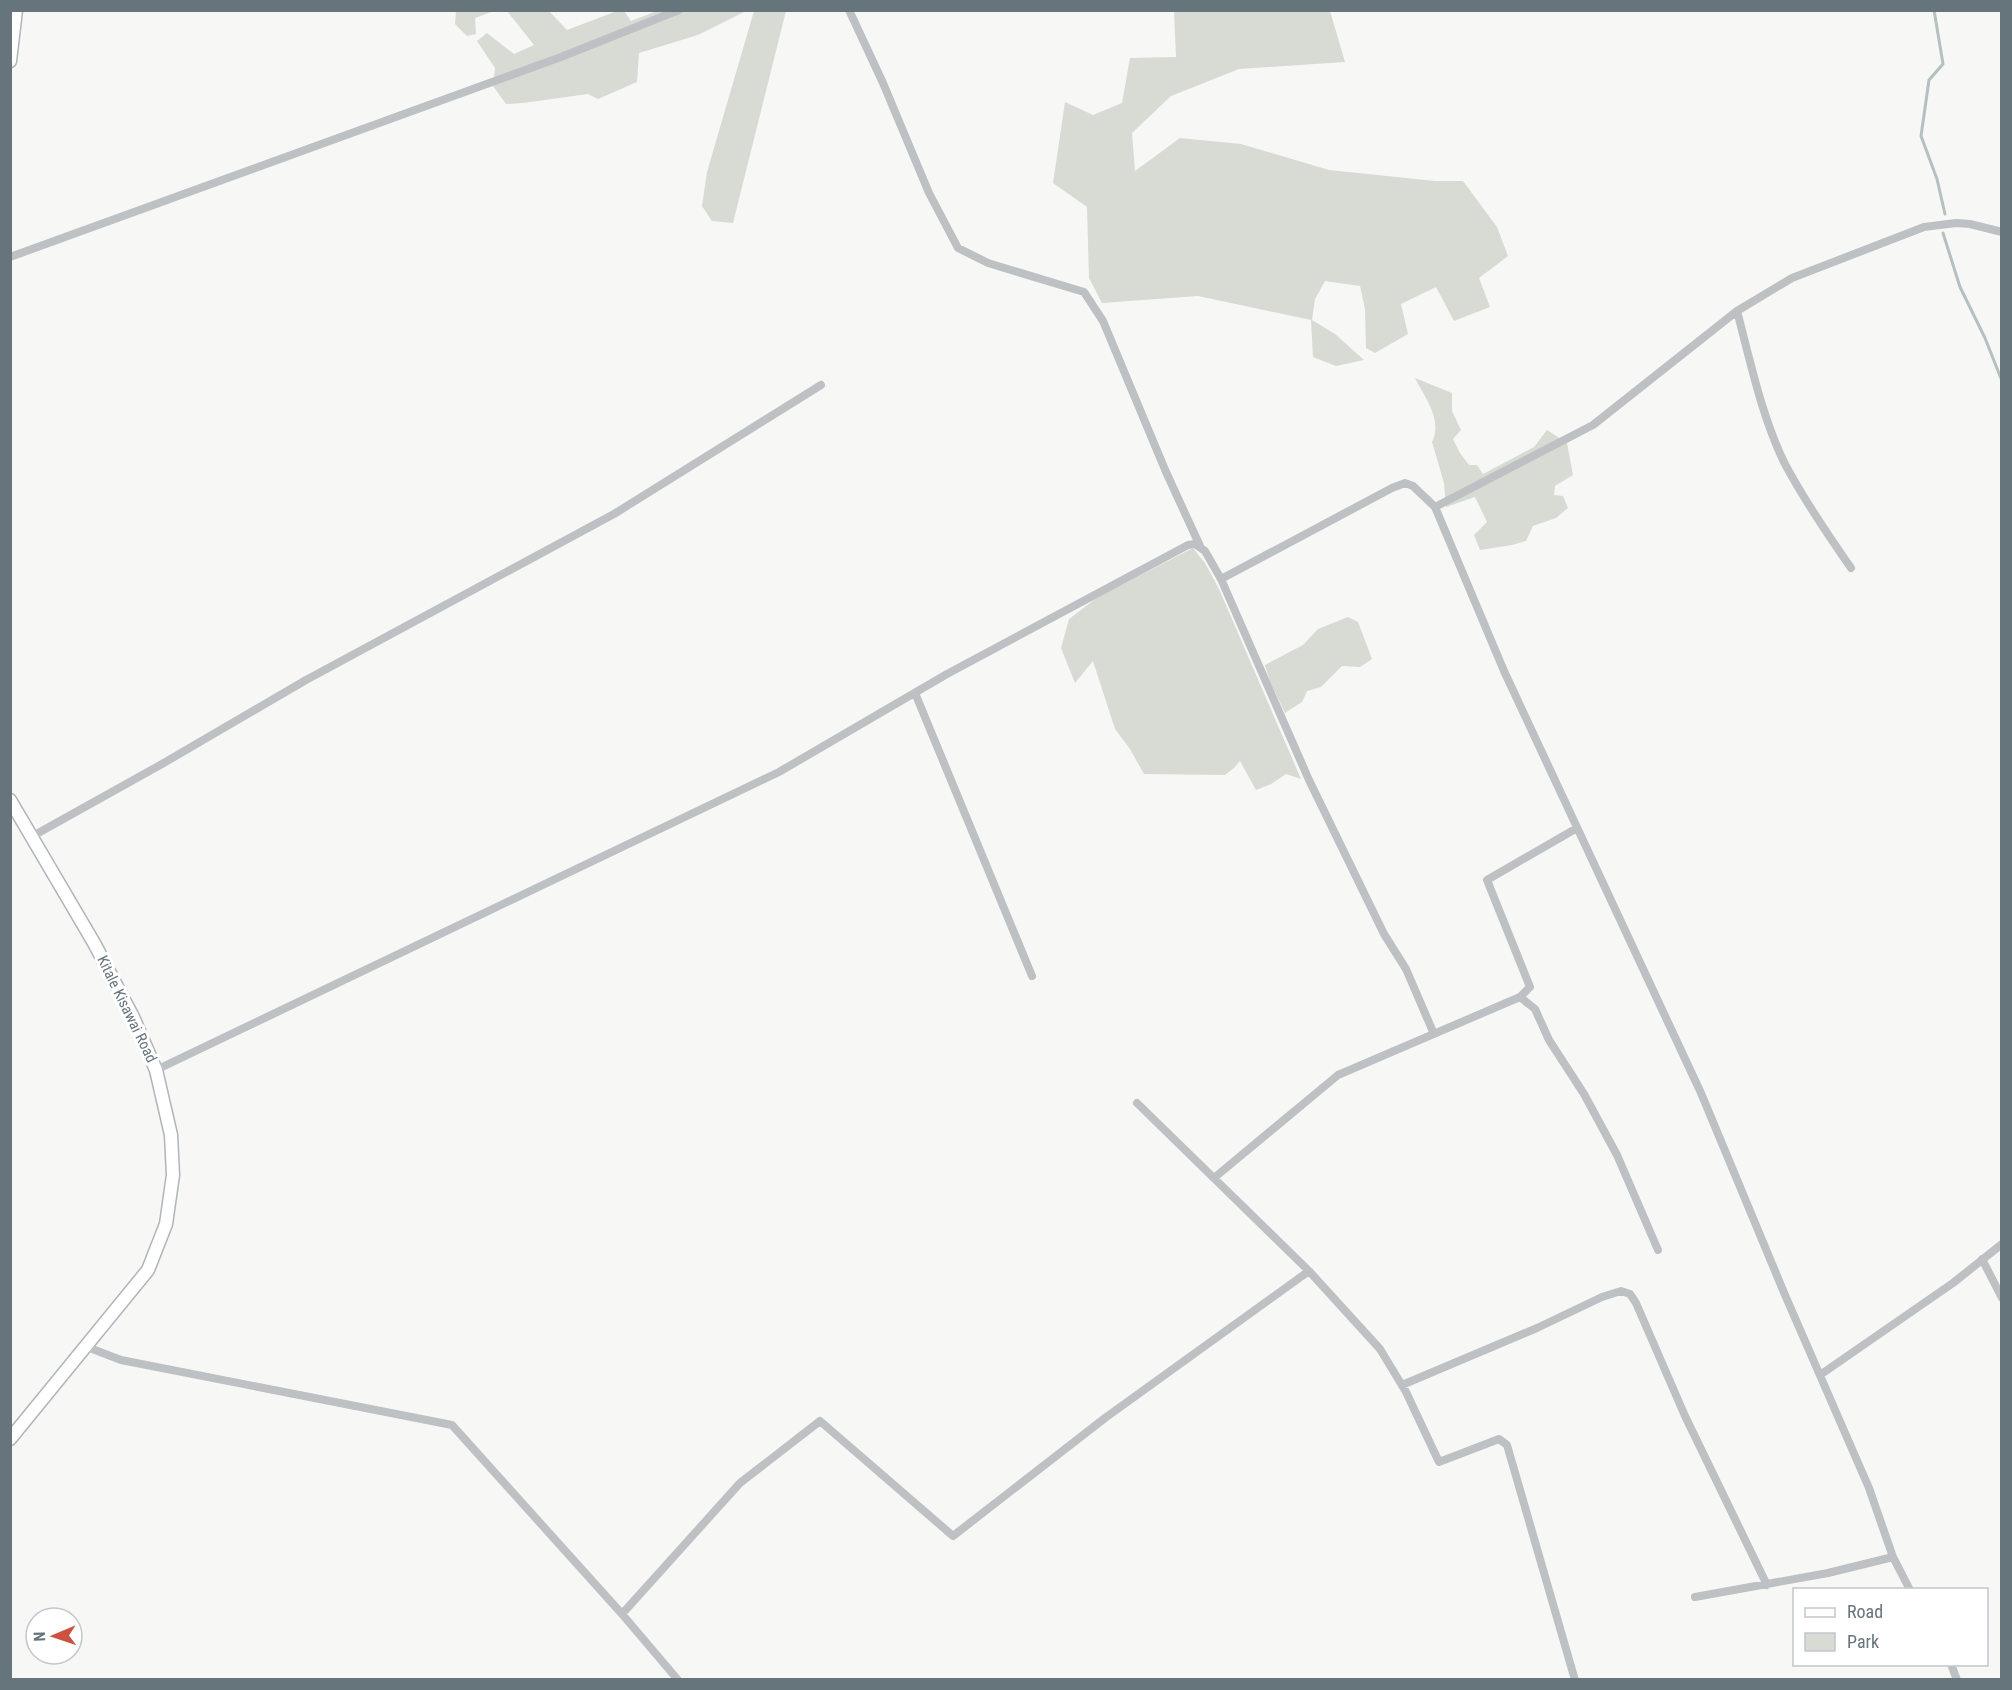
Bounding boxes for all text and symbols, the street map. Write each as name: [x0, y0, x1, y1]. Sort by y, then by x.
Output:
street label: Kitale Kisawai Road: [93, 953, 161, 1065]
legend: [1793, 1588, 1988, 1666]
text: Road: [1847, 1601, 1883, 1622]
north arrow: [24, 1606, 84, 1666]
text: N: [30, 1631, 49, 1642]
text: Park: [1847, 1631, 1879, 1652]

